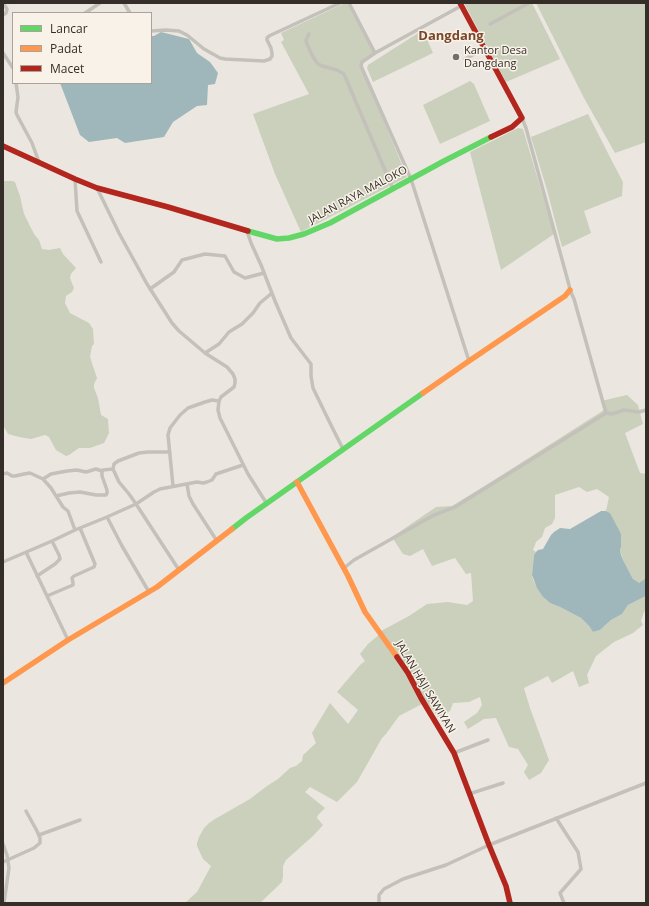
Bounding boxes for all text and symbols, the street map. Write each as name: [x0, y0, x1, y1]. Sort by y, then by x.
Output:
legend: [12, 12, 152, 84]
text: Lancar: [50, 20, 88, 37]
district label: Dangdang: [418, 28, 484, 44]
text: Padat: [50, 40, 82, 57]
place label: Kantor Desa Dangdang: [464, 44, 527, 70]
marker: Kantor Desa Dangdang: [451, 52, 461, 62]
text: Macet: [50, 60, 84, 77]
street label: JALAN RAYA MALOKO: [306, 163, 410, 227]
street label: JALAN HAJI SAWIYAN: [392, 638, 458, 736]

